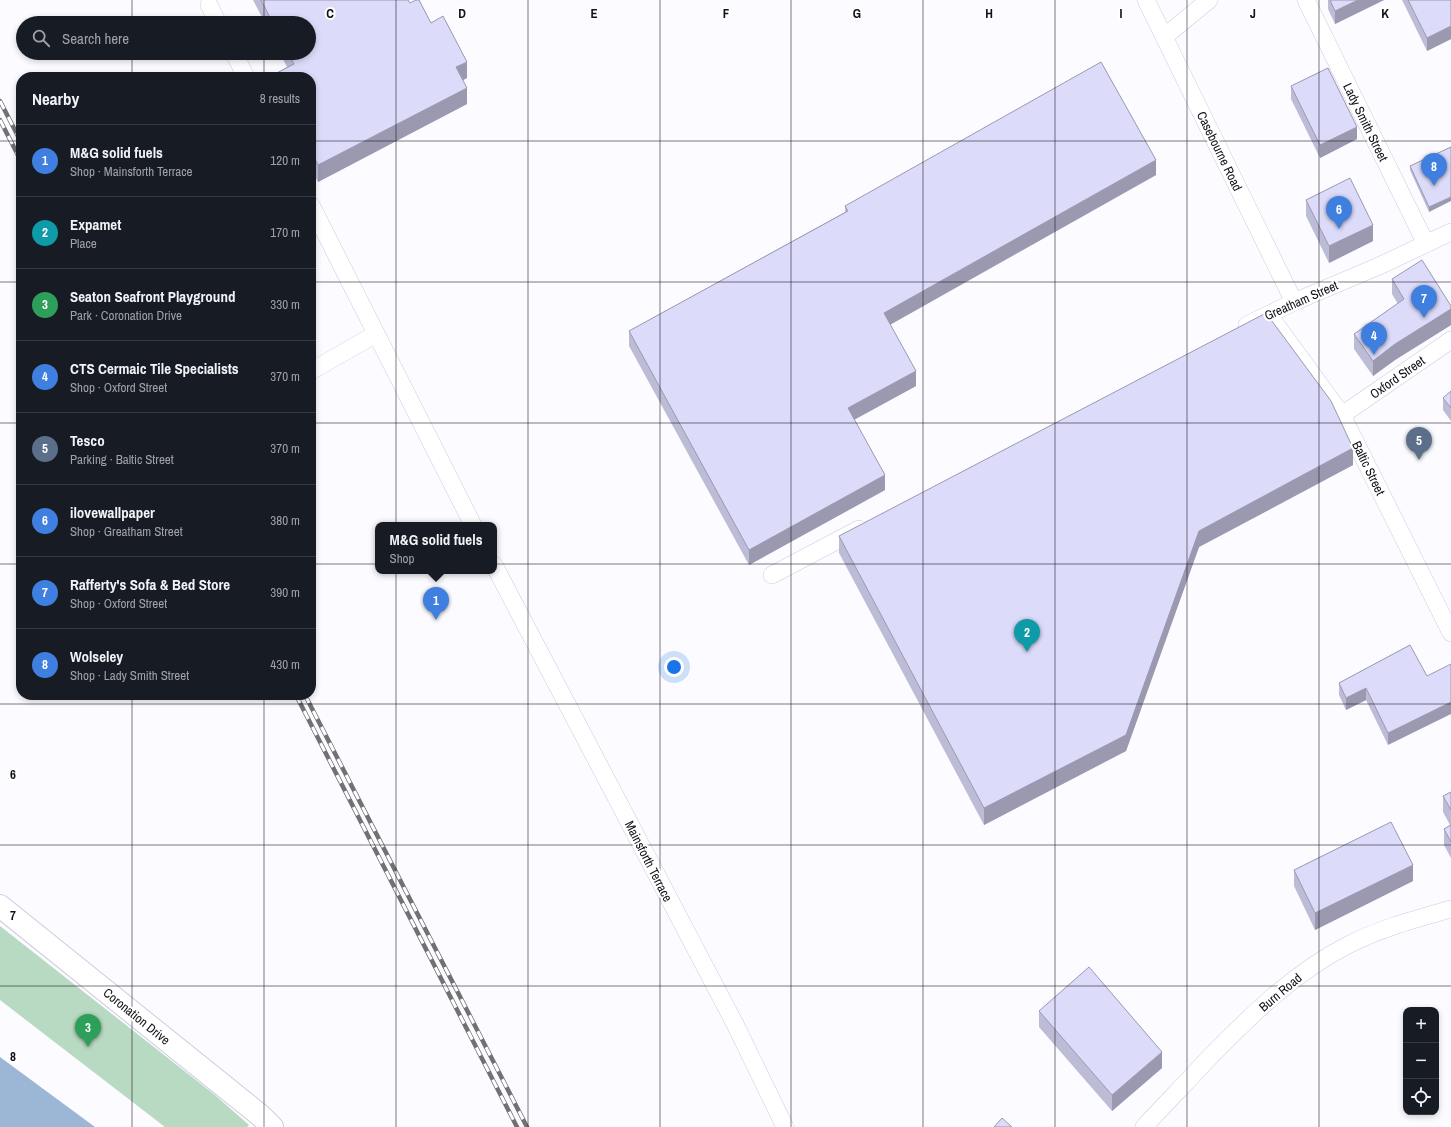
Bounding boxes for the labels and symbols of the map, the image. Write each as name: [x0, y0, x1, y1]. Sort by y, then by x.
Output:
text: C: [326, 5, 334, 22]
text: D: [458, 5, 466, 22]
text: E: [590, 5, 598, 22]
text: F: [723, 5, 730, 22]
text: G: [853, 5, 861, 22]
text: H: [985, 5, 993, 22]
text: I: [1120, 5, 1123, 22]
text: J: [1250, 5, 1256, 22]
text: K: [1381, 5, 1389, 22]
street label: Lady Smith Street: [1339, 80, 1392, 164]
street label: Casebourne Road: [1193, 109, 1246, 194]
pin: 8: [1421, 153, 1447, 186]
pin: 6: [1326, 196, 1352, 229]
street label: Greatham Street: [1262, 277, 1341, 324]
pin: 7: [1411, 285, 1437, 318]
pin: 4: [1361, 322, 1387, 355]
street label: Oxford Street: [1366, 352, 1428, 403]
pin: 5: [1406, 427, 1432, 460]
street label: Baltic Street: [1348, 438, 1389, 498]
pin: 1: [423, 587, 449, 620]
pin: 2: [1014, 619, 1040, 652]
your location: [664, 657, 684, 677]
text: 6: [10, 766, 16, 783]
street label: Mainsforth Terrace: [621, 818, 676, 905]
text: 7: [10, 907, 16, 924]
street label: Burn Road: [1255, 969, 1305, 1015]
street label: Coronation Drive: [100, 984, 174, 1049]
pin: 3: [75, 1014, 101, 1047]
text: 8: [10, 1048, 16, 1065]

